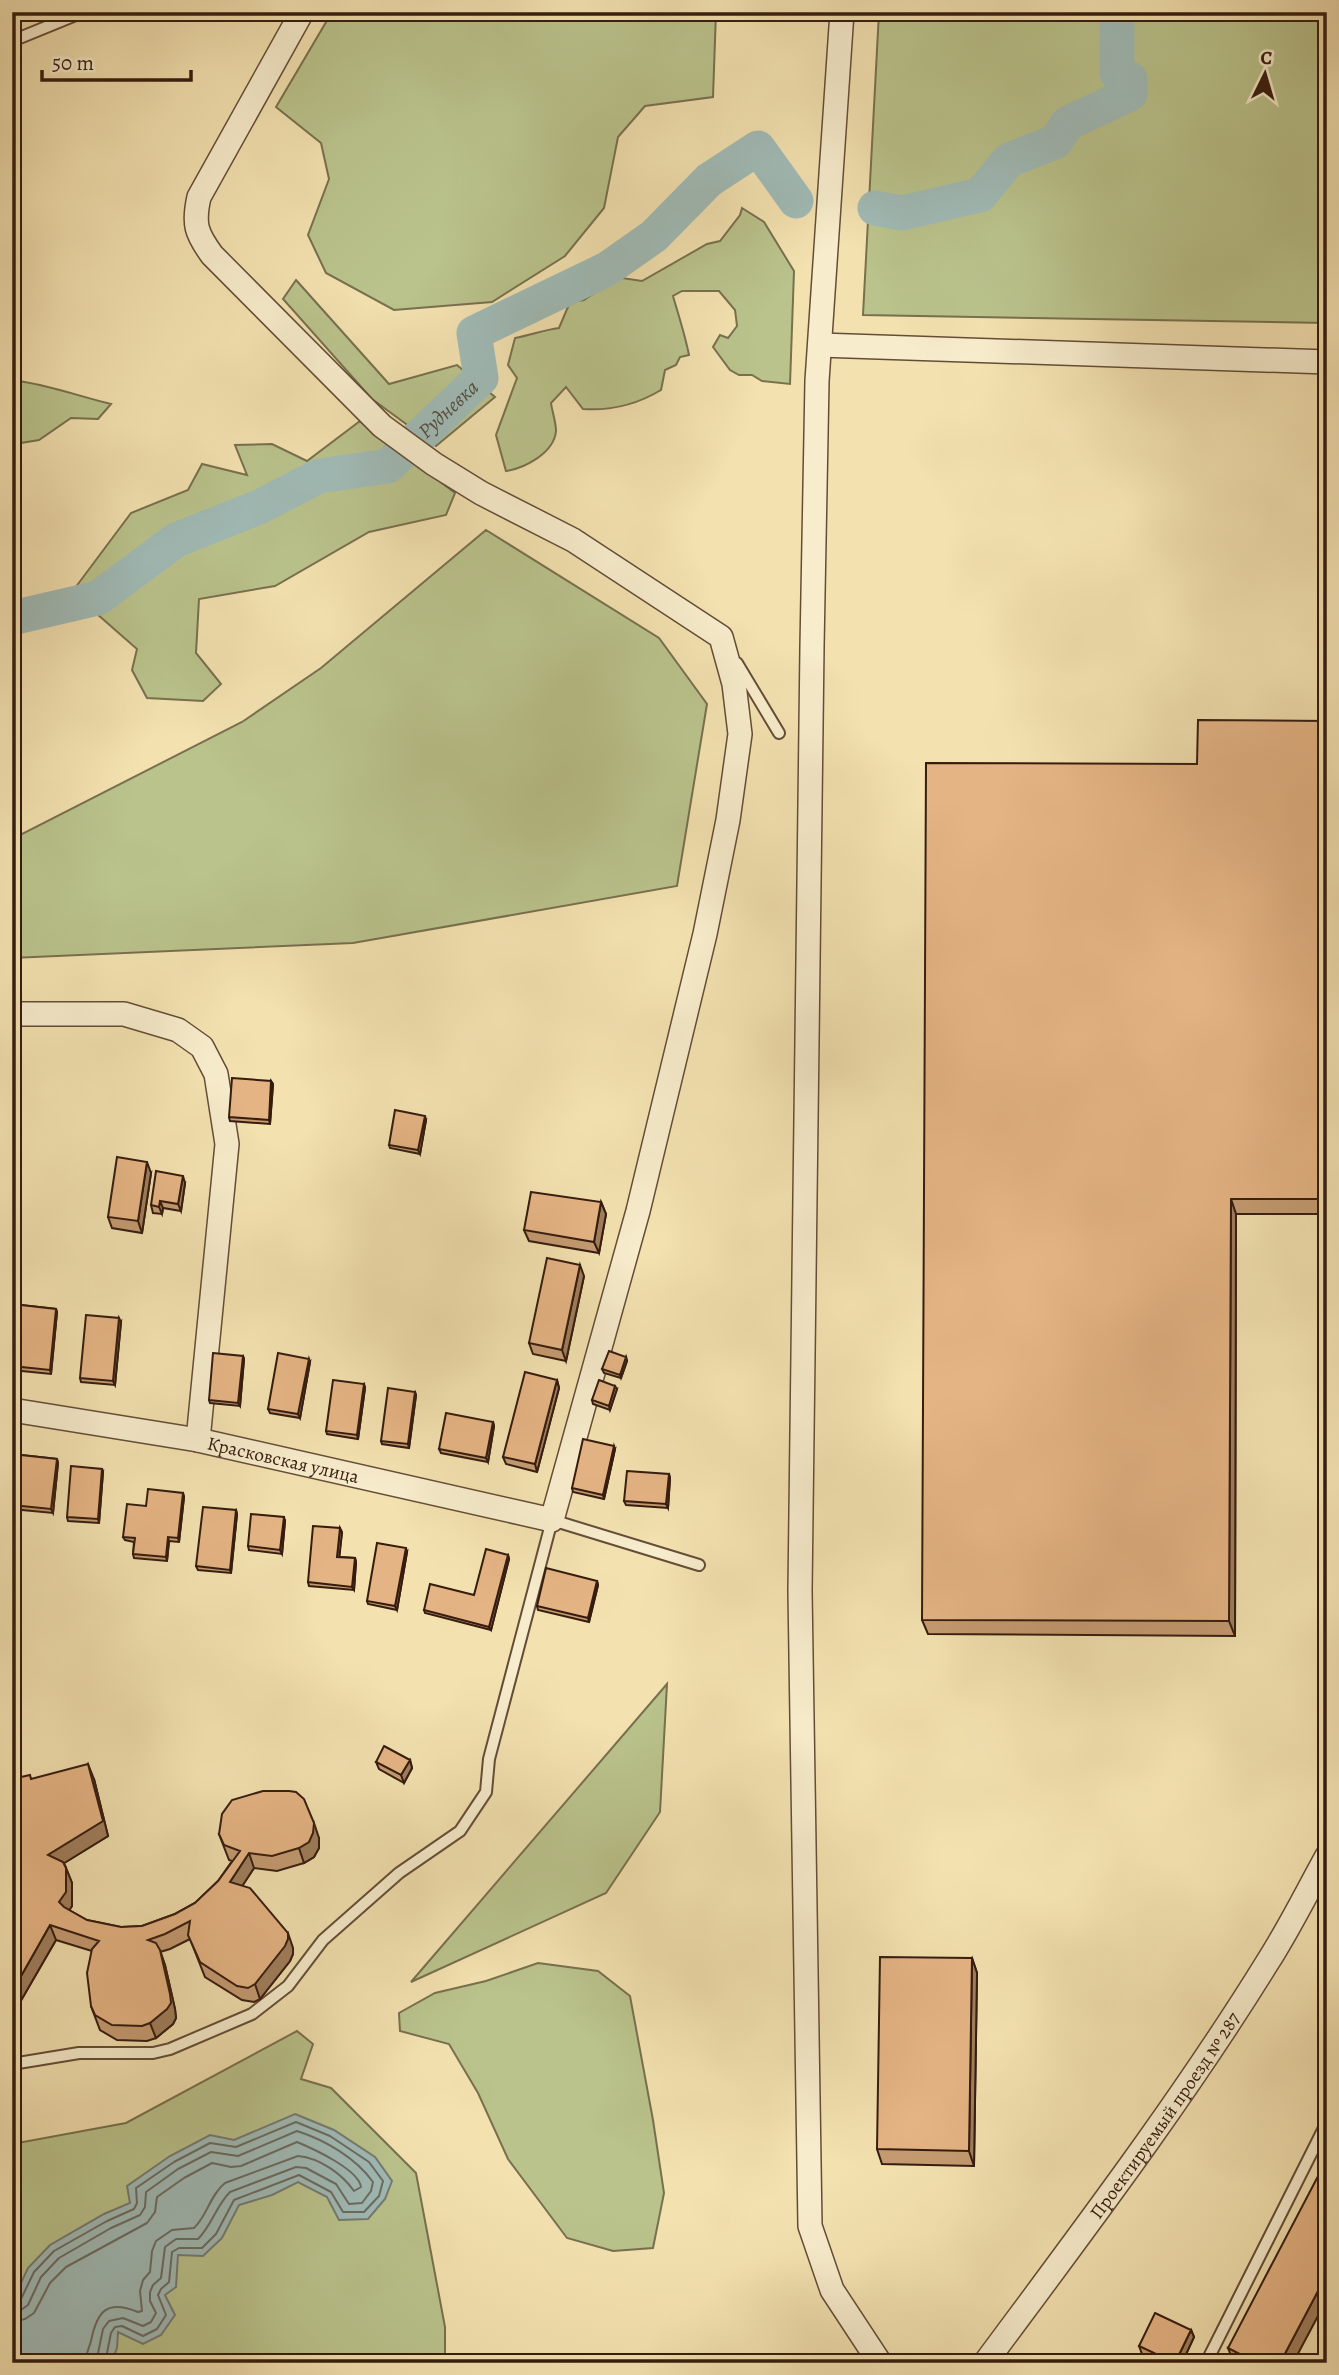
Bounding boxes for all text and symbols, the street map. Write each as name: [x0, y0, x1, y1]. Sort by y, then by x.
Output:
scale bar: [42, 38, 191, 82]
north arrow: [1230, 38, 1300, 108]
text: С: [1259, 45, 1273, 72]
text: 50 m: [52, 49, 94, 77]
water label: Рудневка: [412, 373, 485, 445]
street label: Красковская улица: [205, 1431, 362, 1490]
street label: Проектируемый проезд № 287: [1084, 2007, 1246, 2224]

